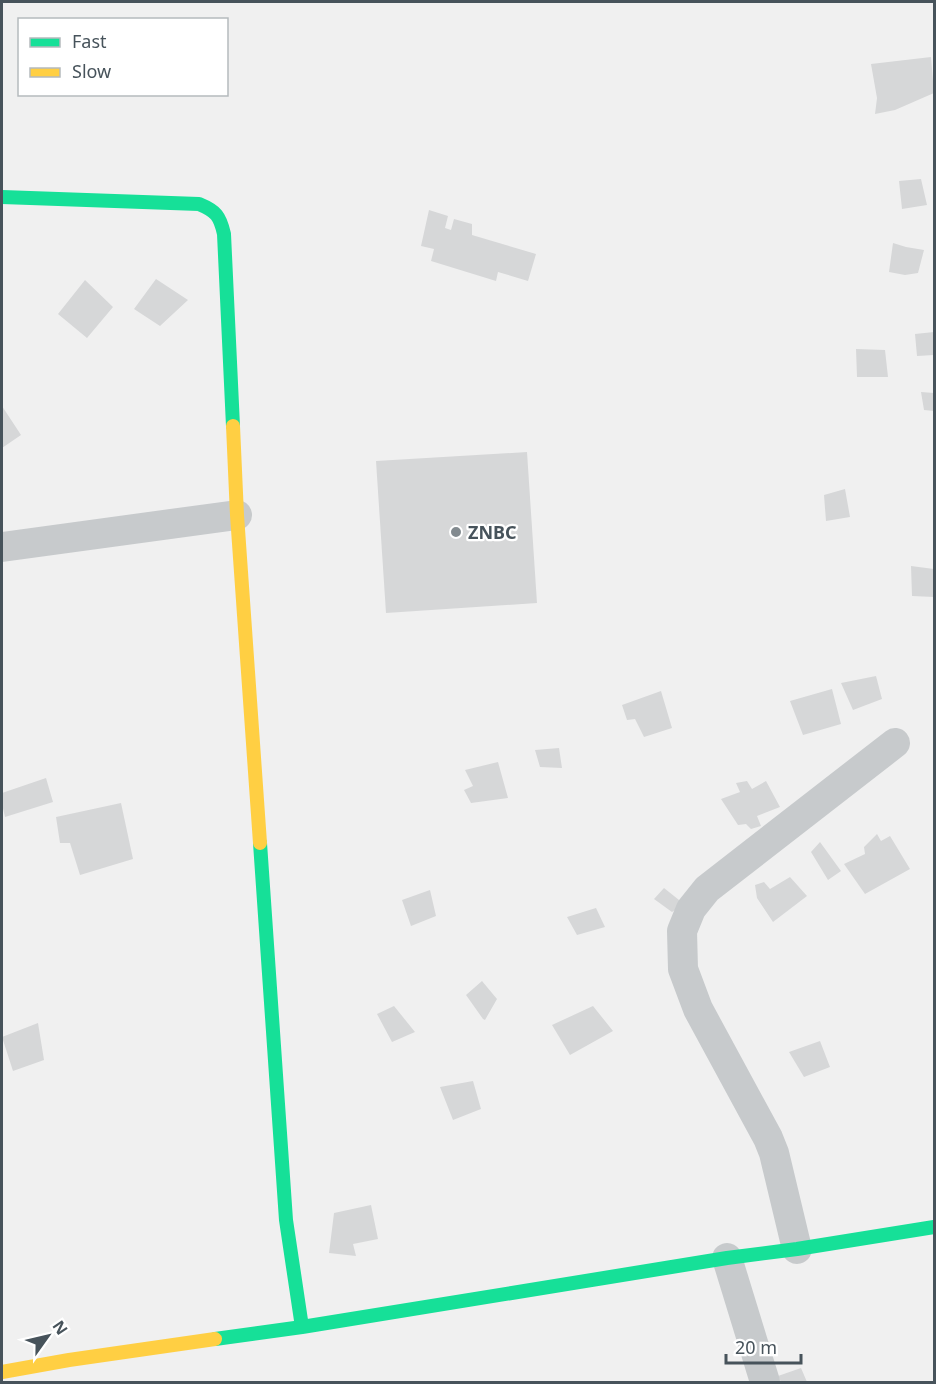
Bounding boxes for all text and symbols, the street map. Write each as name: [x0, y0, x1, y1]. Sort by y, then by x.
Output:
legend: [18, 18, 228, 96]
text: Fast: [72, 29, 107, 53]
text: Slow: [72, 59, 111, 83]
place label: ZNBC: [468, 520, 517, 544]
marker: ZNBC: [449, 525, 463, 539]
north arrow: [18, 1306, 78, 1366]
text: N: [48, 1316, 73, 1339]
scale bar: [726, 1327, 801, 1365]
text: 20 m: [735, 1335, 777, 1359]

